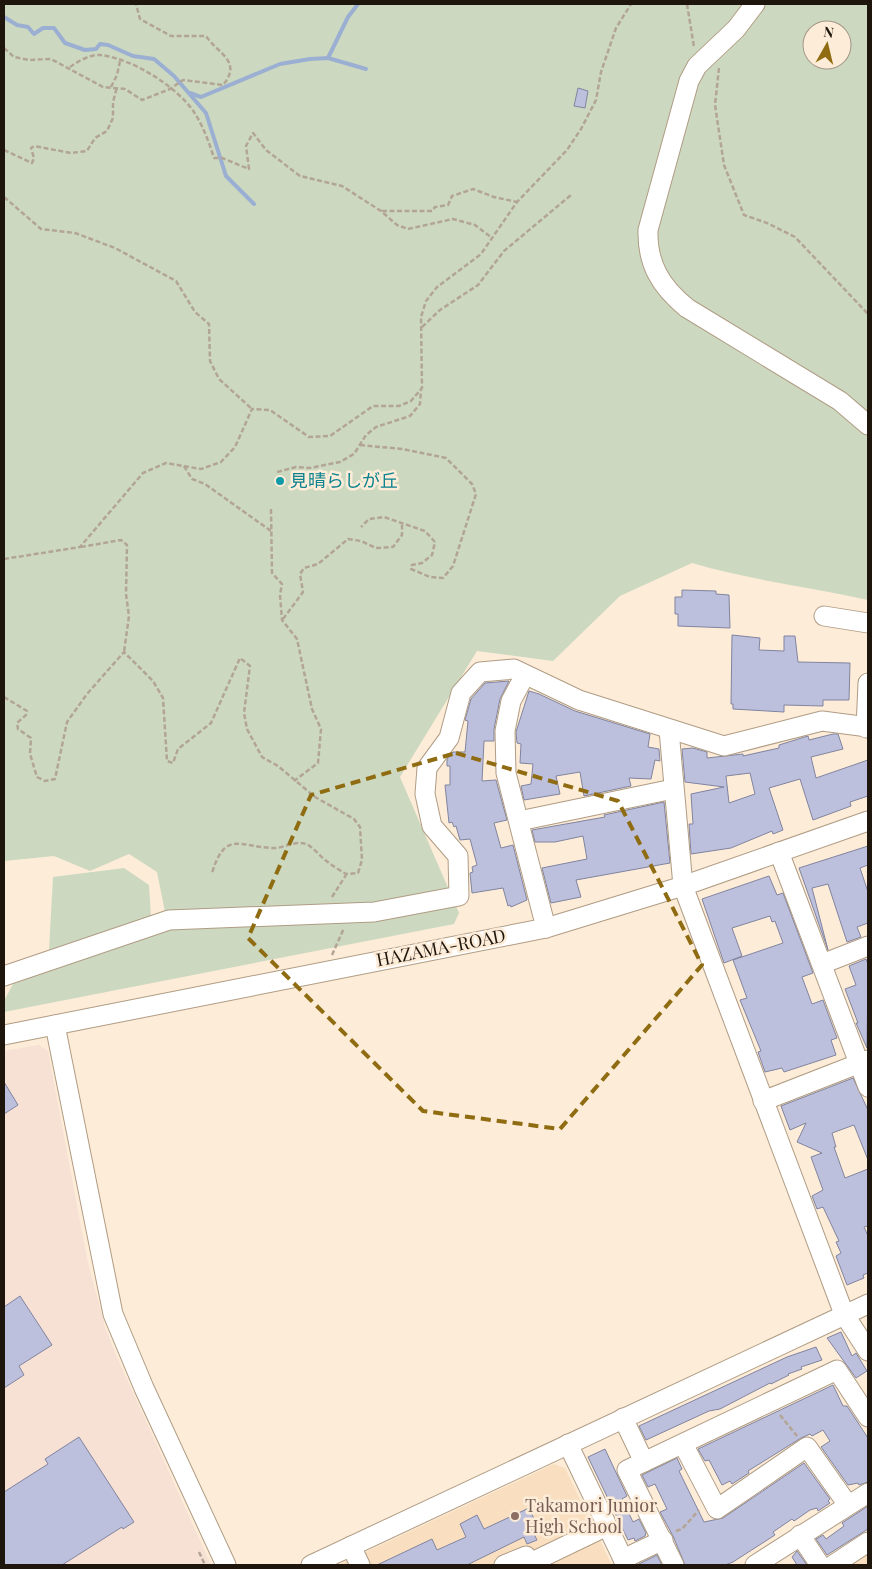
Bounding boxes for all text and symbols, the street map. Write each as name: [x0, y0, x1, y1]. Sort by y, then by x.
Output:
north arrow: [802, 20, 852, 70]
text: N: [823, 22, 835, 42]
place label: 見晴らしが丘: [290, 468, 398, 492]
marker: 見晴らしが丘: [274, 475, 286, 487]
street label: HAZAMA-ROAD: [374, 923, 508, 971]
place label: Takamori Junior High School: [525, 1493, 657, 1538]
marker: Takamori Junior High School: [509, 1510, 521, 1522]

